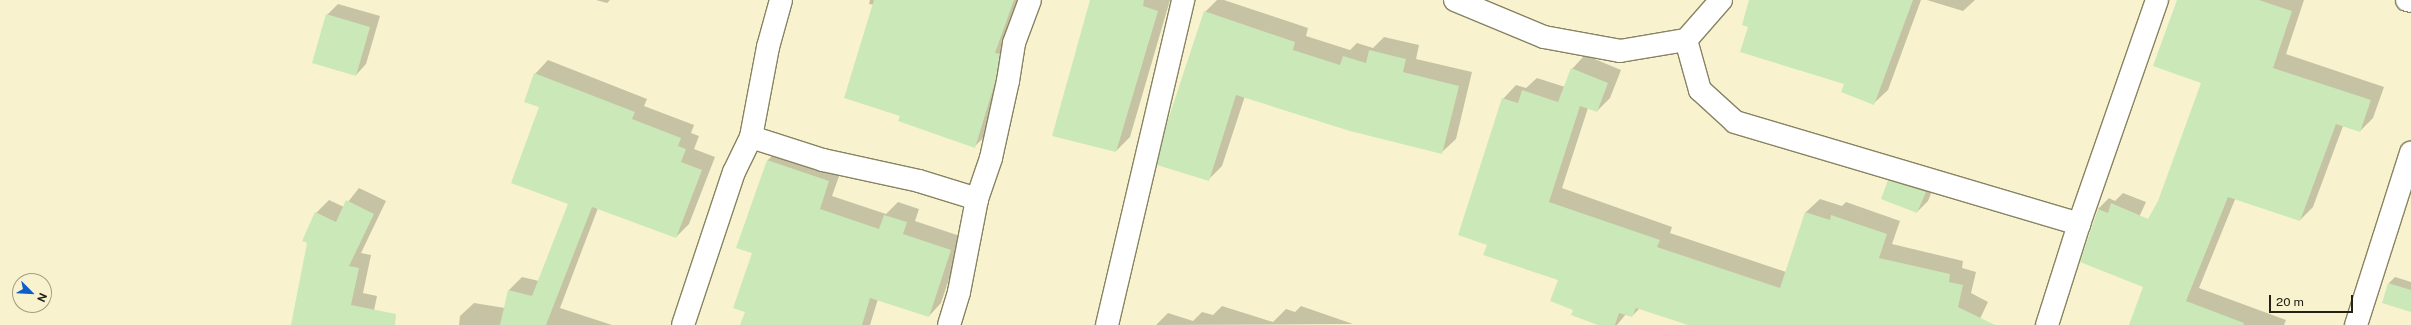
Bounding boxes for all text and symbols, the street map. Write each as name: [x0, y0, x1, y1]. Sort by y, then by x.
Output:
north arrow: [12, 273, 52, 313]
scale bar: [2271, 287, 2355, 313]
text: N: [35, 291, 49, 304]
text: 20 m: [2276, 295, 2304, 309]

